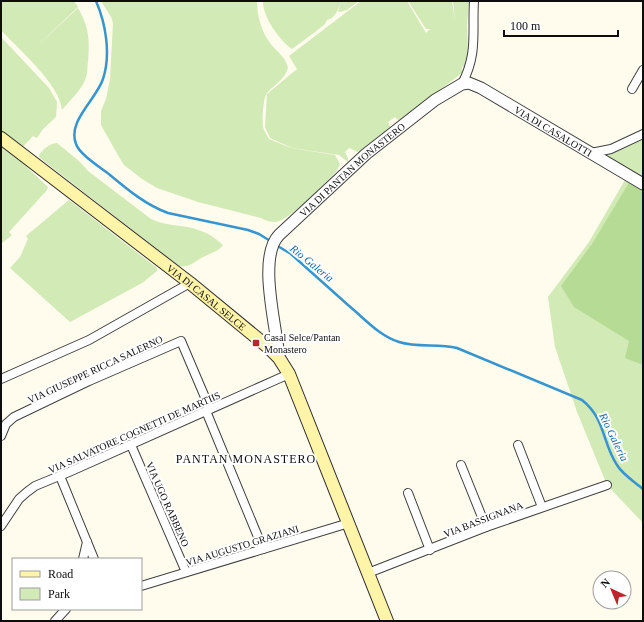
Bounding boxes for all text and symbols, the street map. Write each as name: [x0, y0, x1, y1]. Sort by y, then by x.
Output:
scale bar: [504, 12, 618, 38]
text: 100 m: [510, 19, 541, 33]
street label: VIA DI CASALOTTI: [512, 104, 594, 159]
street label: VIA DI PANTAN MONASTERO: [297, 121, 407, 219]
water label: Rio Galeria: [287, 241, 336, 284]
street label: VIA DI CASAL SELCE: [165, 262, 248, 333]
place label: Casal Selce/Pantan Monastero: [264, 332, 340, 355]
street label: VIA GIUSEPPE RICCA SALERNO: [26, 333, 164, 406]
marker: Casal Selce/Pantan Monastero: [251, 338, 261, 348]
street label: VIA SALVATORE COGNETTI DE MARTIIS: [47, 389, 222, 476]
water label: Rio Galeria: [597, 410, 631, 464]
district label: PANTAN MONASTERO: [176, 452, 316, 466]
street label: VIA UGO RABBENO: [144, 460, 191, 548]
street label: VIA BASSIGNANA: [442, 499, 525, 540]
street label: VIA AUGUSTO GRAZIANI: [184, 523, 300, 568]
legend: [12, 558, 142, 610]
text: Road: [48, 567, 73, 581]
north arrow: [592, 570, 632, 610]
text: N: [598, 576, 612, 590]
text: Park: [48, 587, 70, 601]

